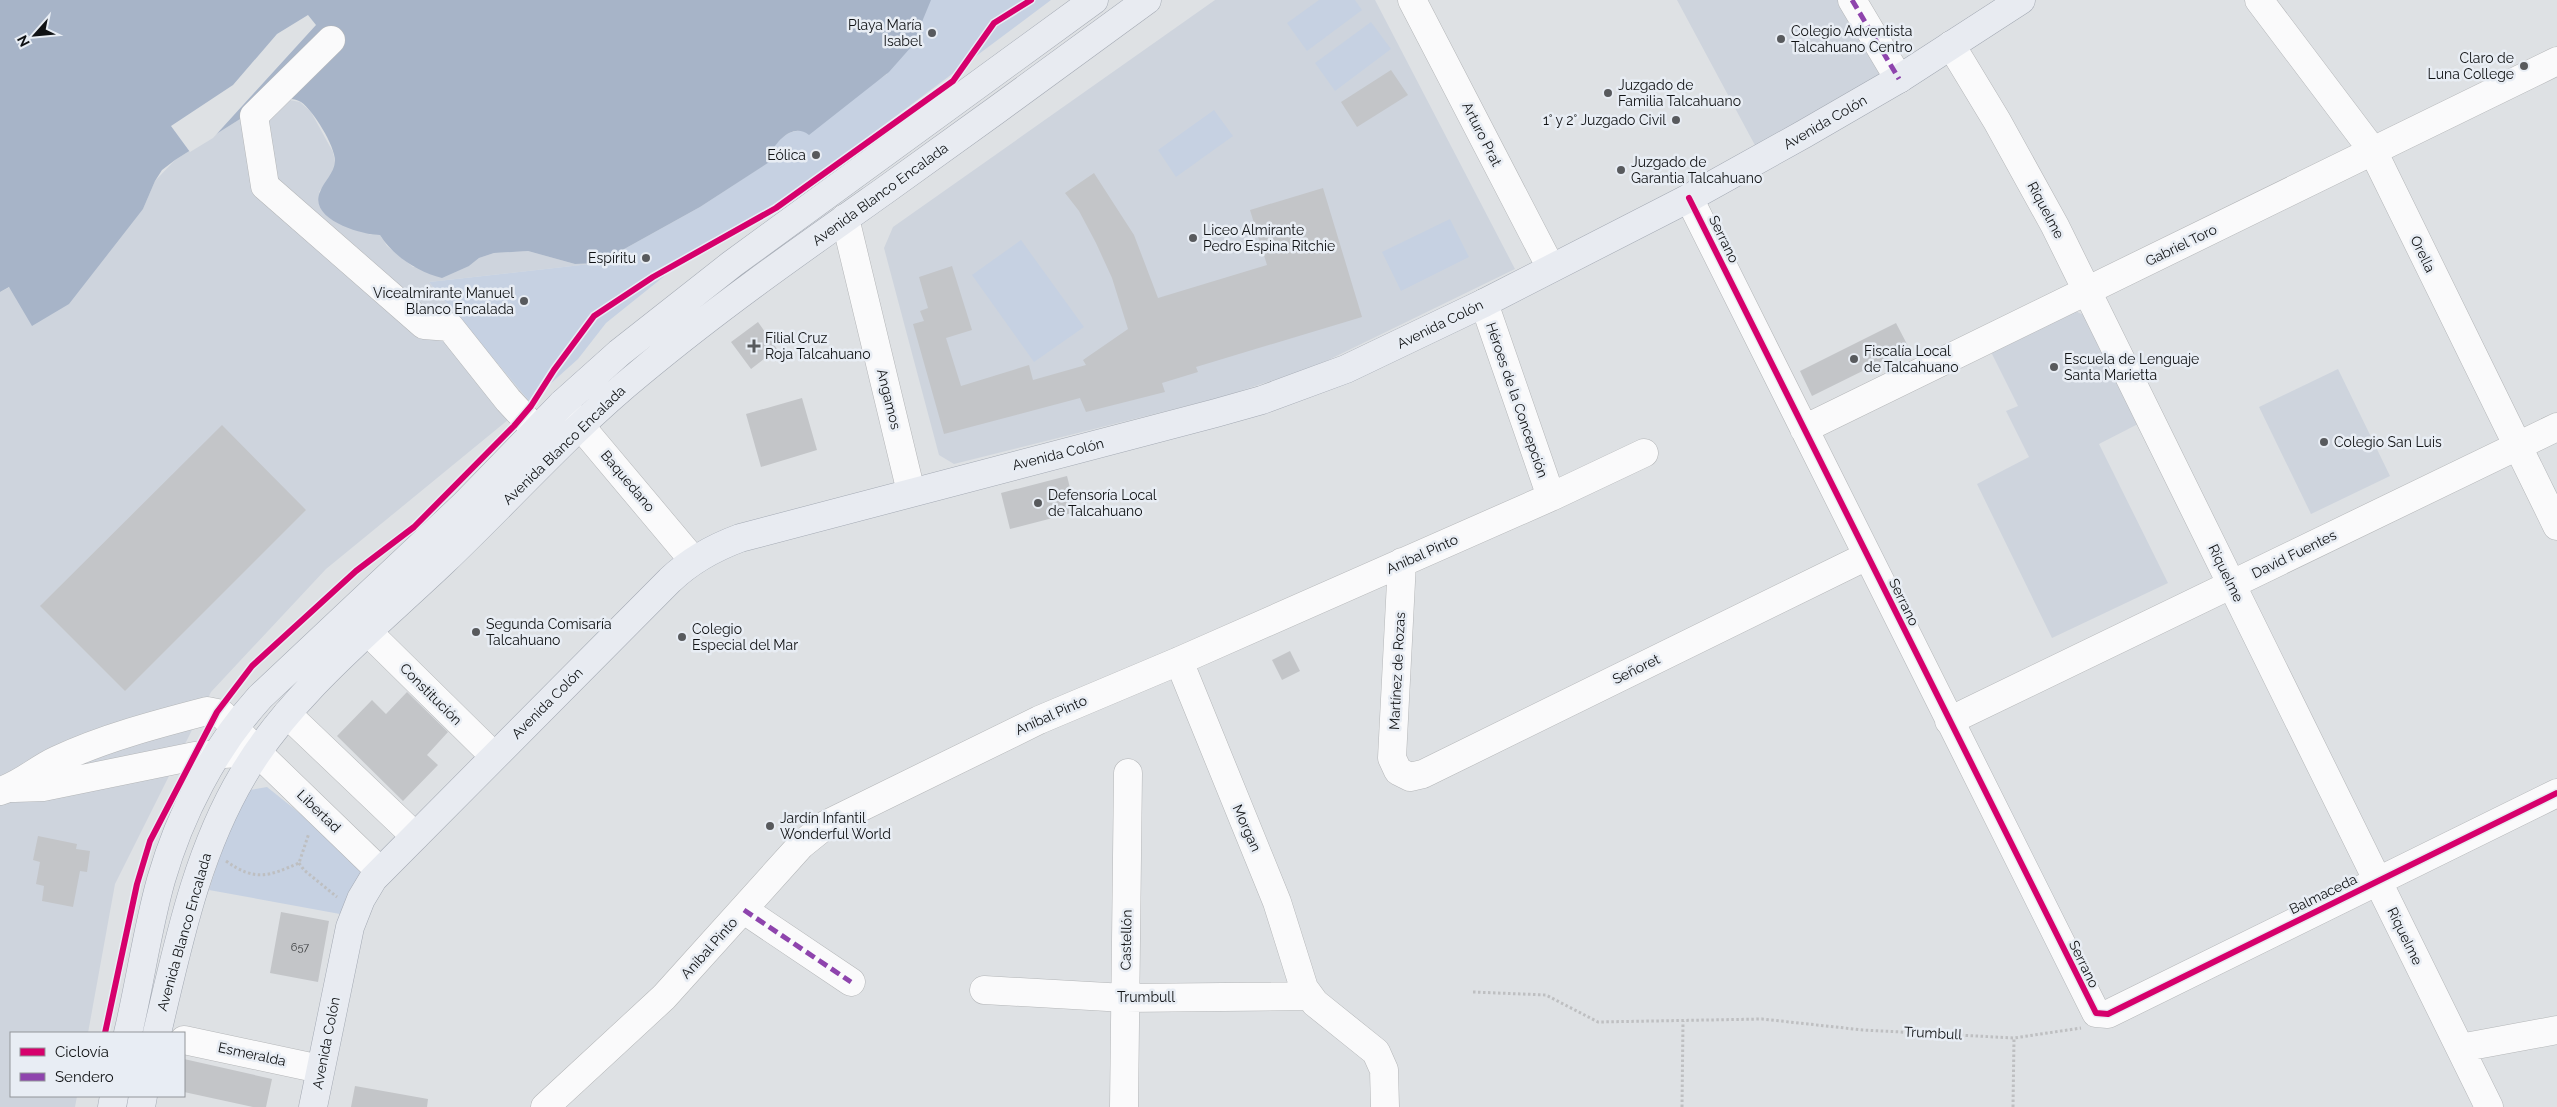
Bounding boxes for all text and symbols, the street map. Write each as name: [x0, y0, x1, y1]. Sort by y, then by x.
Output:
north arrow: [10, 10, 60, 60]
place label: Playa María Isabel: [848, 17, 922, 49]
place label: Colegio Adventista Talcahuano Centro: [1791, 23, 1913, 55]
marker: Playa María Isabel: [926, 27, 938, 39]
text: N: [14, 33, 33, 49]
marker: Colegio Adventista Talcahuano Centro: [1775, 33, 1787, 45]
place label: Claro de Luna College: [2428, 50, 2514, 82]
marker: Claro de Luna College: [2518, 60, 2530, 72]
place label: Juzgado de Familia Talcahuano: [1618, 77, 1741, 109]
marker: Juzgado de Familia Talcahuano: [1602, 87, 1614, 99]
street label: Avenida Colón: [1780, 92, 1870, 152]
street label: Arturo Prat: [1459, 99, 1505, 169]
place label: 1° y 2° Juzgado Civil: [1543, 112, 1666, 128]
marker: 1° y 2° Juzgado Civil: [1670, 114, 1682, 126]
street label: Avenida Blanco Encalada: [809, 139, 951, 249]
place label: Eólica: [767, 147, 806, 163]
marker: Eólica: [810, 149, 822, 161]
place label: Juzgado de Garantia Talcahuano: [1631, 154, 1762, 186]
marker: Juzgado de Garantia Talcahuano: [1615, 164, 1627, 176]
street label: Riquelme: [2024, 179, 2068, 241]
street label: Serrano: [1706, 213, 1742, 265]
street label: Gabriel Toro: [2143, 221, 2219, 269]
place label: Liceo Almirante Pedro Espina Ritchie: [1203, 222, 1335, 254]
marker: Liceo Almirante Pedro Espina Ritchie: [1187, 232, 1199, 244]
street label: Orella: [2407, 233, 2439, 275]
place label: Espíritu: [588, 250, 636, 266]
marker: Espíritu: [640, 252, 652, 264]
place label: Vicealmirante Manuel Blanco Encalada: [373, 285, 514, 317]
marker: Vicealmirante Manuel Blanco Encalada: [518, 295, 530, 307]
street label: Avenida Colón: [1394, 296, 1486, 352]
street label: Héroes de la Concepción: [1483, 320, 1551, 480]
place label: Filial Cruz Roja Talcahuano: [765, 330, 871, 362]
marker: Filial Cruz Roja Talcahuano: [747, 339, 761, 353]
place label: Fiscalía Local de Talcahuano: [1864, 343, 1959, 375]
place label: Escuela de Lenguaje Santa Marietta: [2064, 351, 2199, 383]
marker: Fiscalía Local de Talcahuano: [1848, 353, 1860, 365]
marker: Escuela de Lenguaje Santa Marietta: [2048, 361, 2060, 373]
street label: Angamos: [874, 367, 904, 431]
street label: Avenida Blanco Encalada: [500, 382, 628, 508]
place label: Colegio San Luis: [2334, 434, 2442, 450]
street label: Avenida Colón: [1011, 435, 1105, 473]
marker: Colegio San Luis: [2318, 436, 2330, 448]
street label: Baquedano: [598, 447, 658, 515]
place label: Defensoría Local de Talcahuano: [1048, 487, 1157, 519]
marker: Defensoría Local de Talcahuano: [1032, 497, 1044, 509]
street label: David Fuentes: [2249, 527, 2339, 581]
street label: Aníbal Pinto: [1384, 531, 1460, 577]
street label: Riquelme: [2205, 542, 2247, 604]
street label: Serrano: [1886, 576, 1922, 628]
street label: Martínez de Rozas: [1386, 611, 1408, 730]
place label: Segunda Comisaría Talcahuano: [486, 616, 612, 648]
place label: Colegio Especial del Mar: [692, 621, 798, 653]
marker: Segunda Comisaría Talcahuano: [470, 626, 482, 638]
marker: Colegio Especial del Mar: [676, 631, 688, 643]
street label: Señoret: [1610, 651, 1663, 687]
street label: Constitución: [397, 660, 465, 728]
street label: Avenida Colón: [508, 664, 586, 742]
street label: Aníbal Pinto: [1013, 692, 1089, 738]
street label: Libertad: [294, 786, 344, 836]
street label: Morgan: [1230, 802, 1264, 854]
place label: Jardín Infantil Wonderful World: [780, 810, 891, 842]
marker: Jardín Infantil Wonderful World: [764, 820, 776, 832]
street label: Avenida Blanco Encalada: [154, 851, 214, 1013]
street label: Balmaceda: [2286, 871, 2360, 917]
street label: Riquelme: [2384, 905, 2426, 967]
street label: Castellón: [1117, 909, 1135, 971]
street label: Aníbal Pinto: [677, 914, 741, 982]
street label: Serrano: [2066, 938, 2102, 990]
house number: 657: [291, 941, 309, 954]
street label: Trumbull: [1117, 989, 1175, 1005]
street label: Avenida Colón: [309, 995, 343, 1091]
street label: Trumbull: [1904, 1023, 1963, 1043]
legend: [10, 1032, 185, 1097]
street label: Esmeralda: [217, 1039, 287, 1069]
text: Ciclovía: [55, 1043, 109, 1061]
text: Sendero: [55, 1068, 114, 1086]

